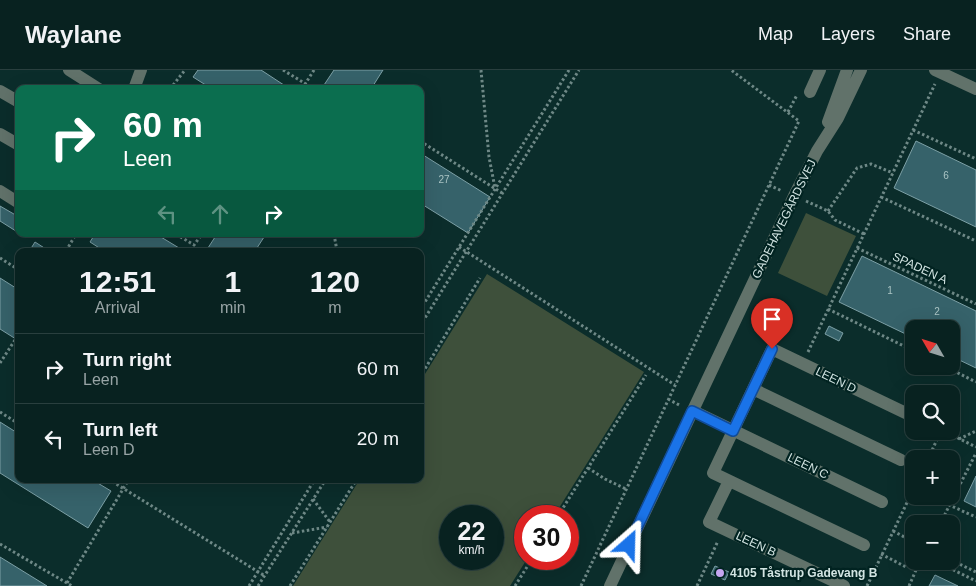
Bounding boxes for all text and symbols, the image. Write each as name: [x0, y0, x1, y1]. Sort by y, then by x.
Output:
text: Waylane: [25, 21, 121, 48]
text: Map: [758, 24, 793, 44]
text: Layers: [821, 24, 875, 44]
text: Share: [903, 24, 951, 44]
icon: right: [40, 105, 105, 170]
text: 60 m: [123, 105, 203, 144]
text: Leen: [123, 146, 172, 171]
street label: GADEHAVEGÅRDSVEJ: [748, 157, 819, 281]
house number: 6: [943, 170, 949, 181]
house number: 27: [438, 174, 450, 185]
icon: left: [153, 200, 181, 228]
icon: ahead: [206, 200, 234, 228]
icon: right: [259, 200, 287, 228]
street label: SPADEN A: [890, 249, 950, 287]
text: 12:51: [79, 265, 156, 298]
text: 1: [224, 265, 241, 298]
text: 120: [310, 265, 360, 298]
house number: 1: [887, 285, 893, 296]
pin: [751, 298, 793, 349]
text: Arrival: [95, 299, 140, 316]
text: min: [220, 299, 246, 316]
text: m: [328, 299, 341, 316]
icon: arrive: [758, 305, 786, 333]
house number: 2: [934, 306, 940, 317]
north arrow: [905, 320, 960, 375]
map controls: [905, 320, 960, 570]
text: Turn right: [83, 349, 171, 370]
icon: right: [40, 355, 68, 383]
text: 60 m: [357, 358, 399, 379]
street label: LEEN D: [813, 364, 859, 396]
text: Leen: [83, 371, 119, 388]
button: search: [905, 385, 960, 440]
text: Turn left: [83, 419, 158, 440]
icon: left: [40, 425, 68, 453]
text: 20 m: [357, 428, 399, 449]
text: Leen D: [83, 441, 135, 458]
street label: LEEN C: [785, 450, 831, 482]
button: +: [905, 450, 960, 505]
speed limit sign: 30: [514, 505, 579, 570]
button: −: [905, 515, 960, 570]
text: 22: [458, 517, 485, 545]
position arrow: [602, 518, 654, 570]
street label: LEEN B: [734, 529, 778, 559]
text: km/h: [458, 543, 485, 557]
place label: 4105 Tåstrup Gadevang B: [730, 566, 878, 580]
marker: 4105 Tåstrup Gadevang B: [714, 567, 726, 579]

